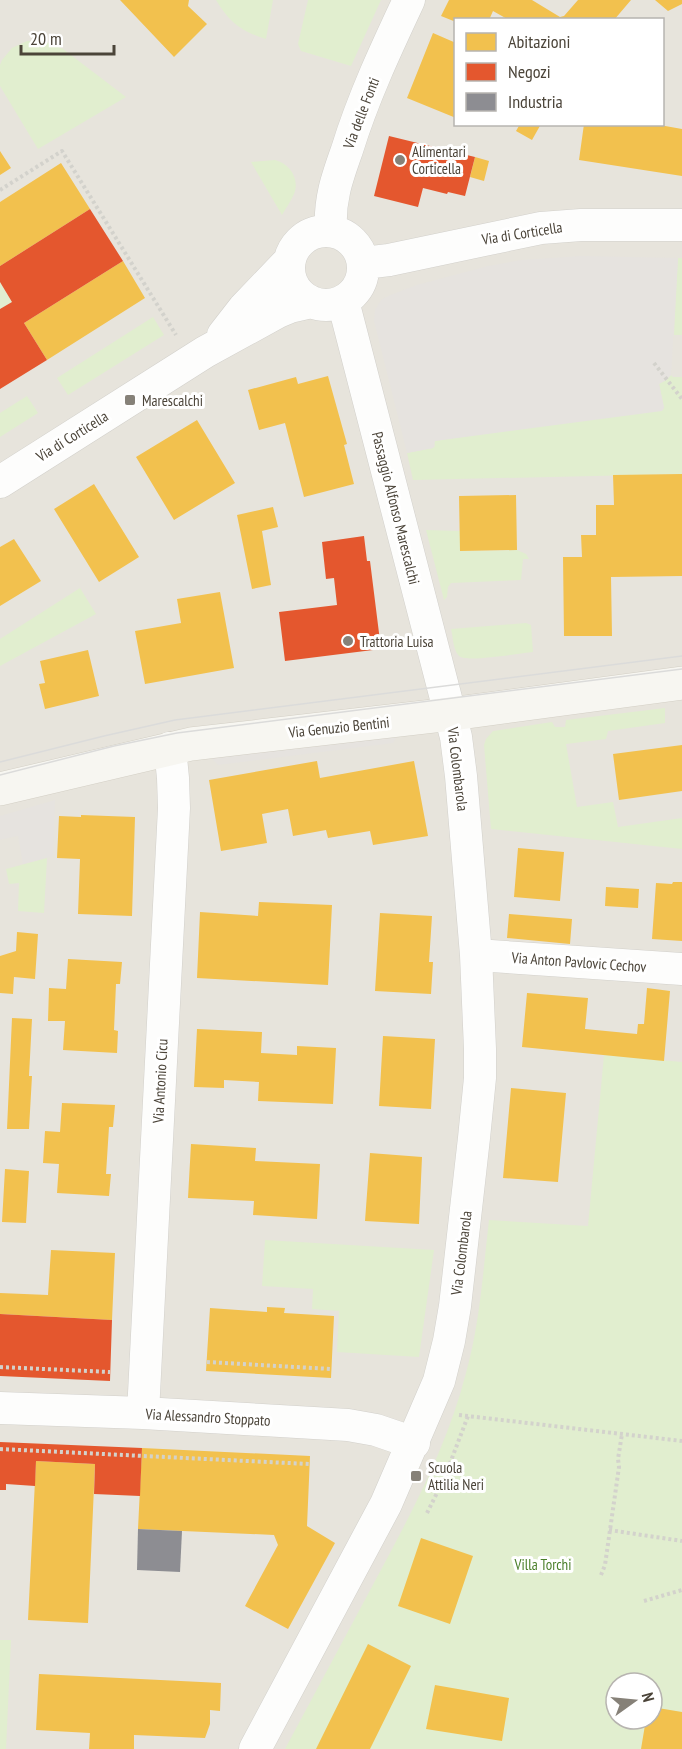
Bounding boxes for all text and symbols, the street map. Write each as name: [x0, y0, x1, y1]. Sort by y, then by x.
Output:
scale bar: [21, 18, 114, 56]
legend: [454, 18, 664, 126]
text: 20 m: [30, 27, 62, 50]
text: Abitazioni: [508, 30, 570, 53]
text: Negozi: [508, 60, 551, 83]
street label: Via delle Fonti: [338, 75, 383, 152]
text: Industria: [508, 90, 563, 113]
place label: Alimentari Corticella: [412, 142, 466, 178]
marker: Alimentari Corticella: [393, 153, 407, 167]
street label: Via di Corticella: [479, 217, 564, 249]
place label: Marescalchi: [142, 391, 203, 410]
marker: Marescalchi: [123, 393, 137, 407]
street label: Via di Corticella: [32, 406, 112, 466]
street label: Passaggio Alfonso Marescalchi: [368, 430, 424, 586]
place label: Trattoria Luisa: [360, 632, 434, 651]
marker: Trattoria Luisa: [341, 634, 355, 648]
street label: Via Genuzio Bentini: [287, 712, 390, 742]
street label: Via Colombarola: [443, 725, 473, 812]
street label: Via Anton Pavlovic Cechov: [510, 948, 647, 976]
street label: Via Antonio Cicu: [148, 1038, 172, 1125]
street label: Via Colombarola: [446, 1210, 476, 1297]
street label: Via Alessandro Stoppato: [144, 1404, 271, 1430]
place label: Scuola Attilia Neri: [428, 1458, 484, 1494]
marker: Scuola Attilia Neri: [409, 1469, 423, 1483]
park label: Villa Torchi: [514, 1555, 571, 1574]
north arrow: [604, 1671, 664, 1731]
text: N: [638, 1690, 659, 1704]

